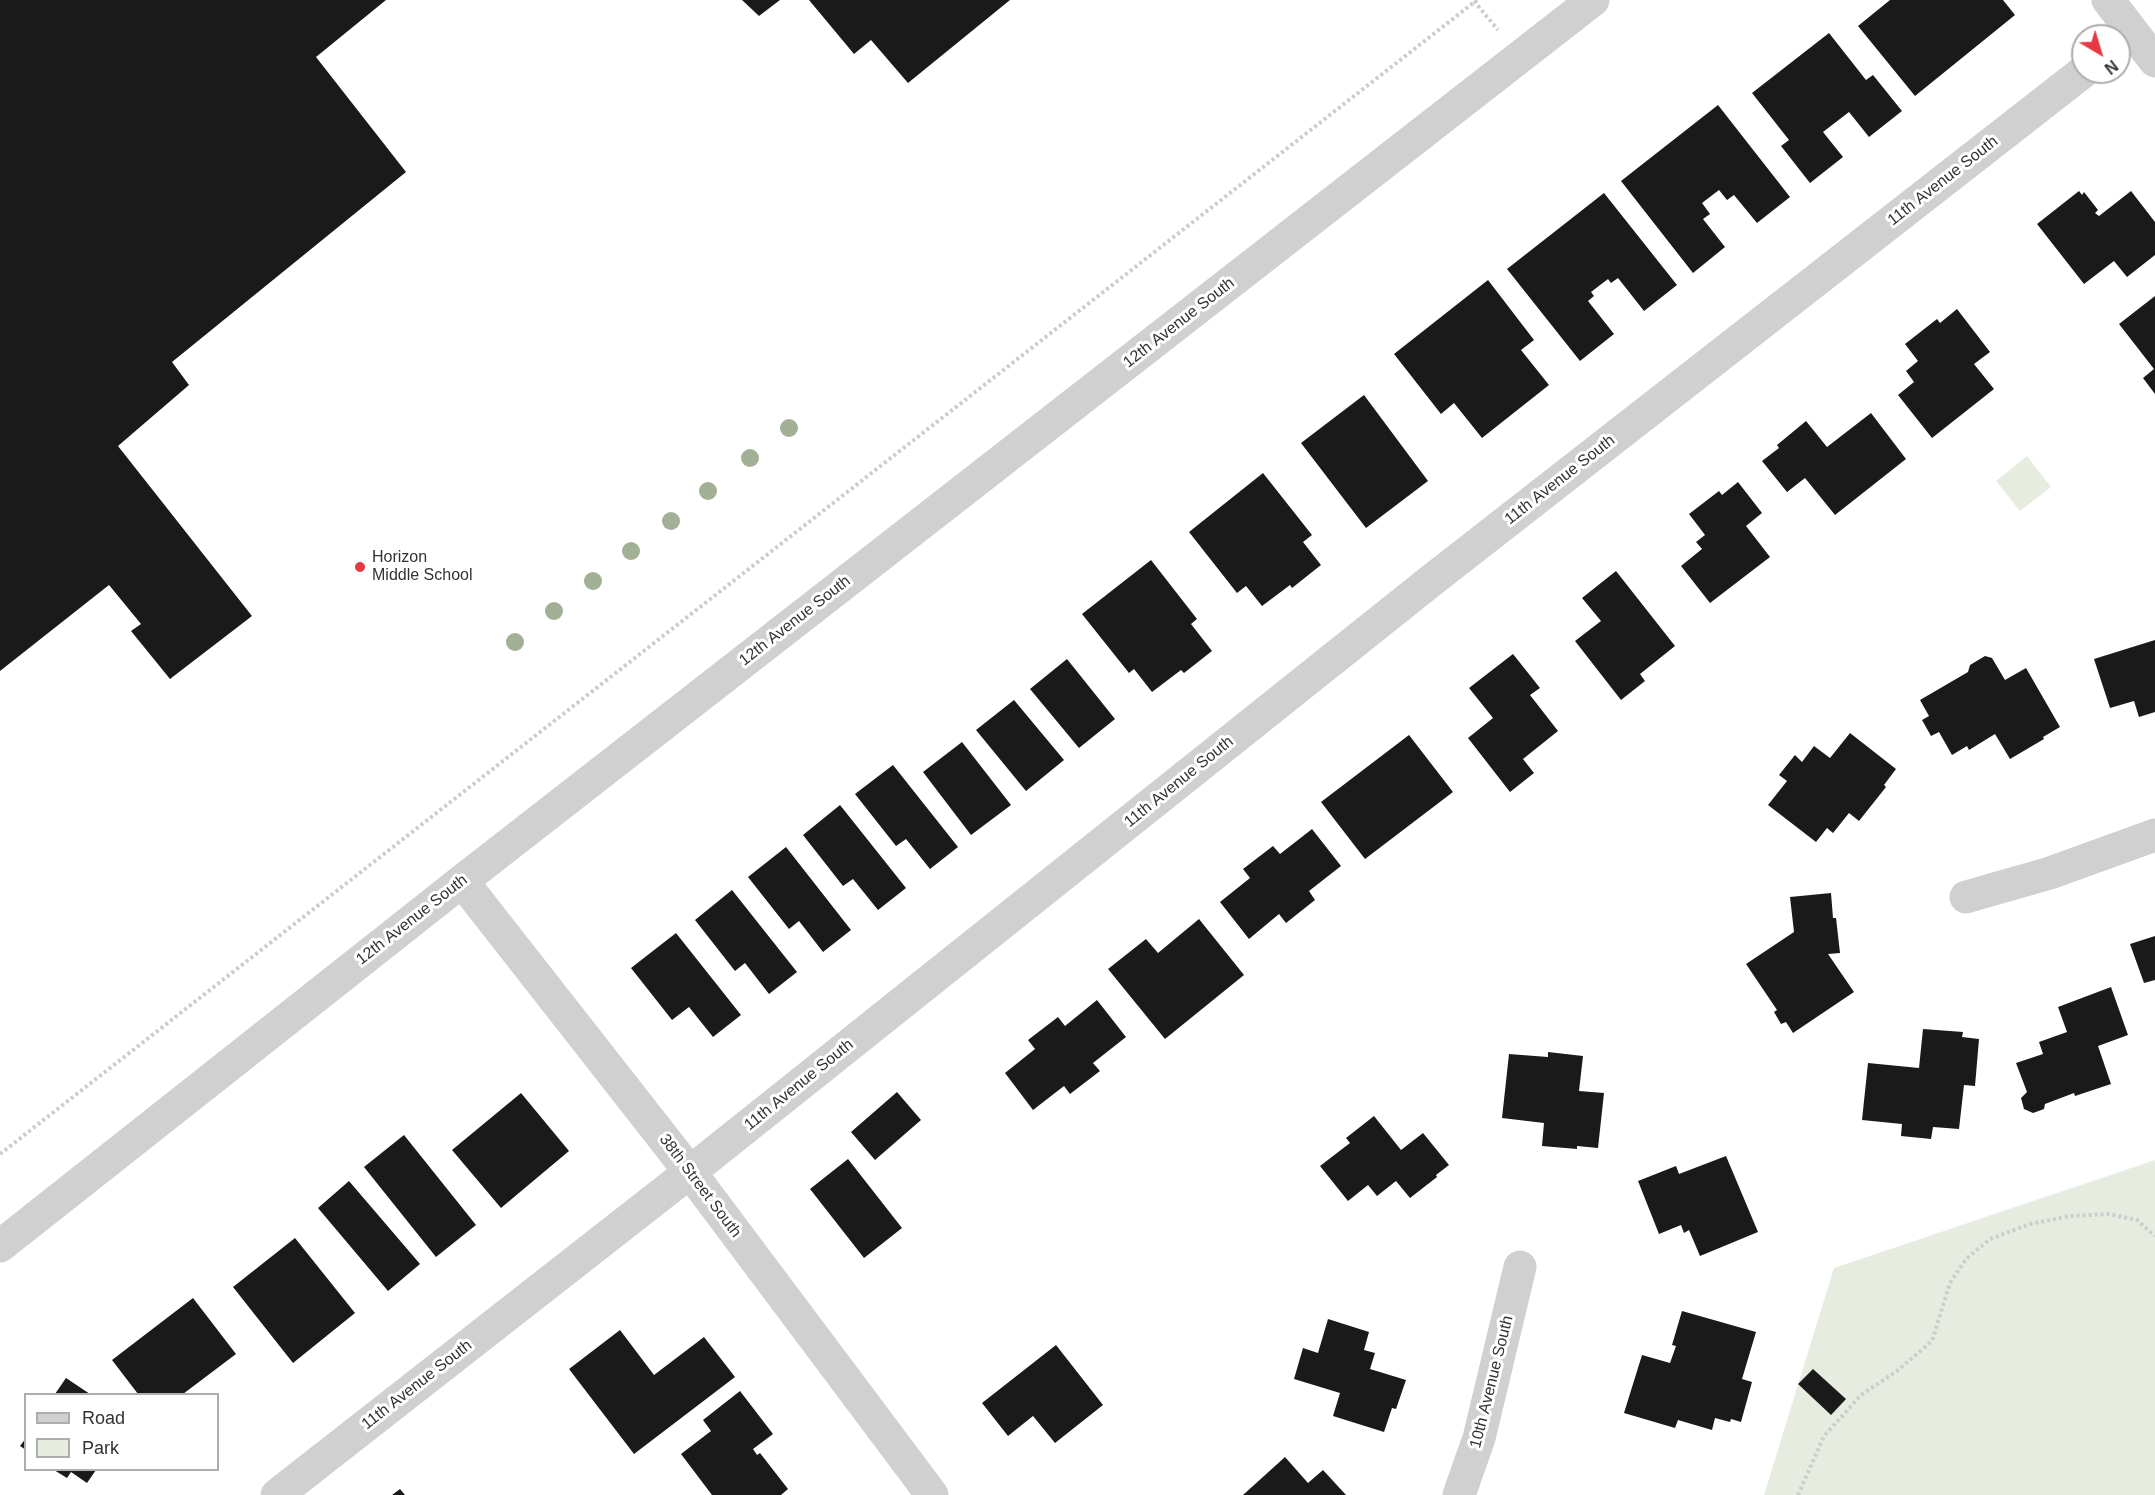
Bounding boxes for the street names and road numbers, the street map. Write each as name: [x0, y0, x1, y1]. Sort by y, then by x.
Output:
street label: 11th Avenue South: [1884, 132, 2002, 230]
street label: 12th Avenue South: [1120, 274, 1238, 372]
street label: 11th Avenue South: [1501, 431, 1619, 529]
street label: 12th Avenue South: [736, 572, 854, 670]
street label: 11th Avenue South: [1121, 732, 1237, 832]
street label: 12th Avenue South: [353, 871, 471, 969]
street label: 11th Avenue South: [741, 1035, 857, 1135]
street label: 38th Street South: [655, 1130, 745, 1242]
street label: 10th Avenue South: [1466, 1314, 1518, 1450]
street label: 11th Avenue South: [358, 1336, 476, 1434]

